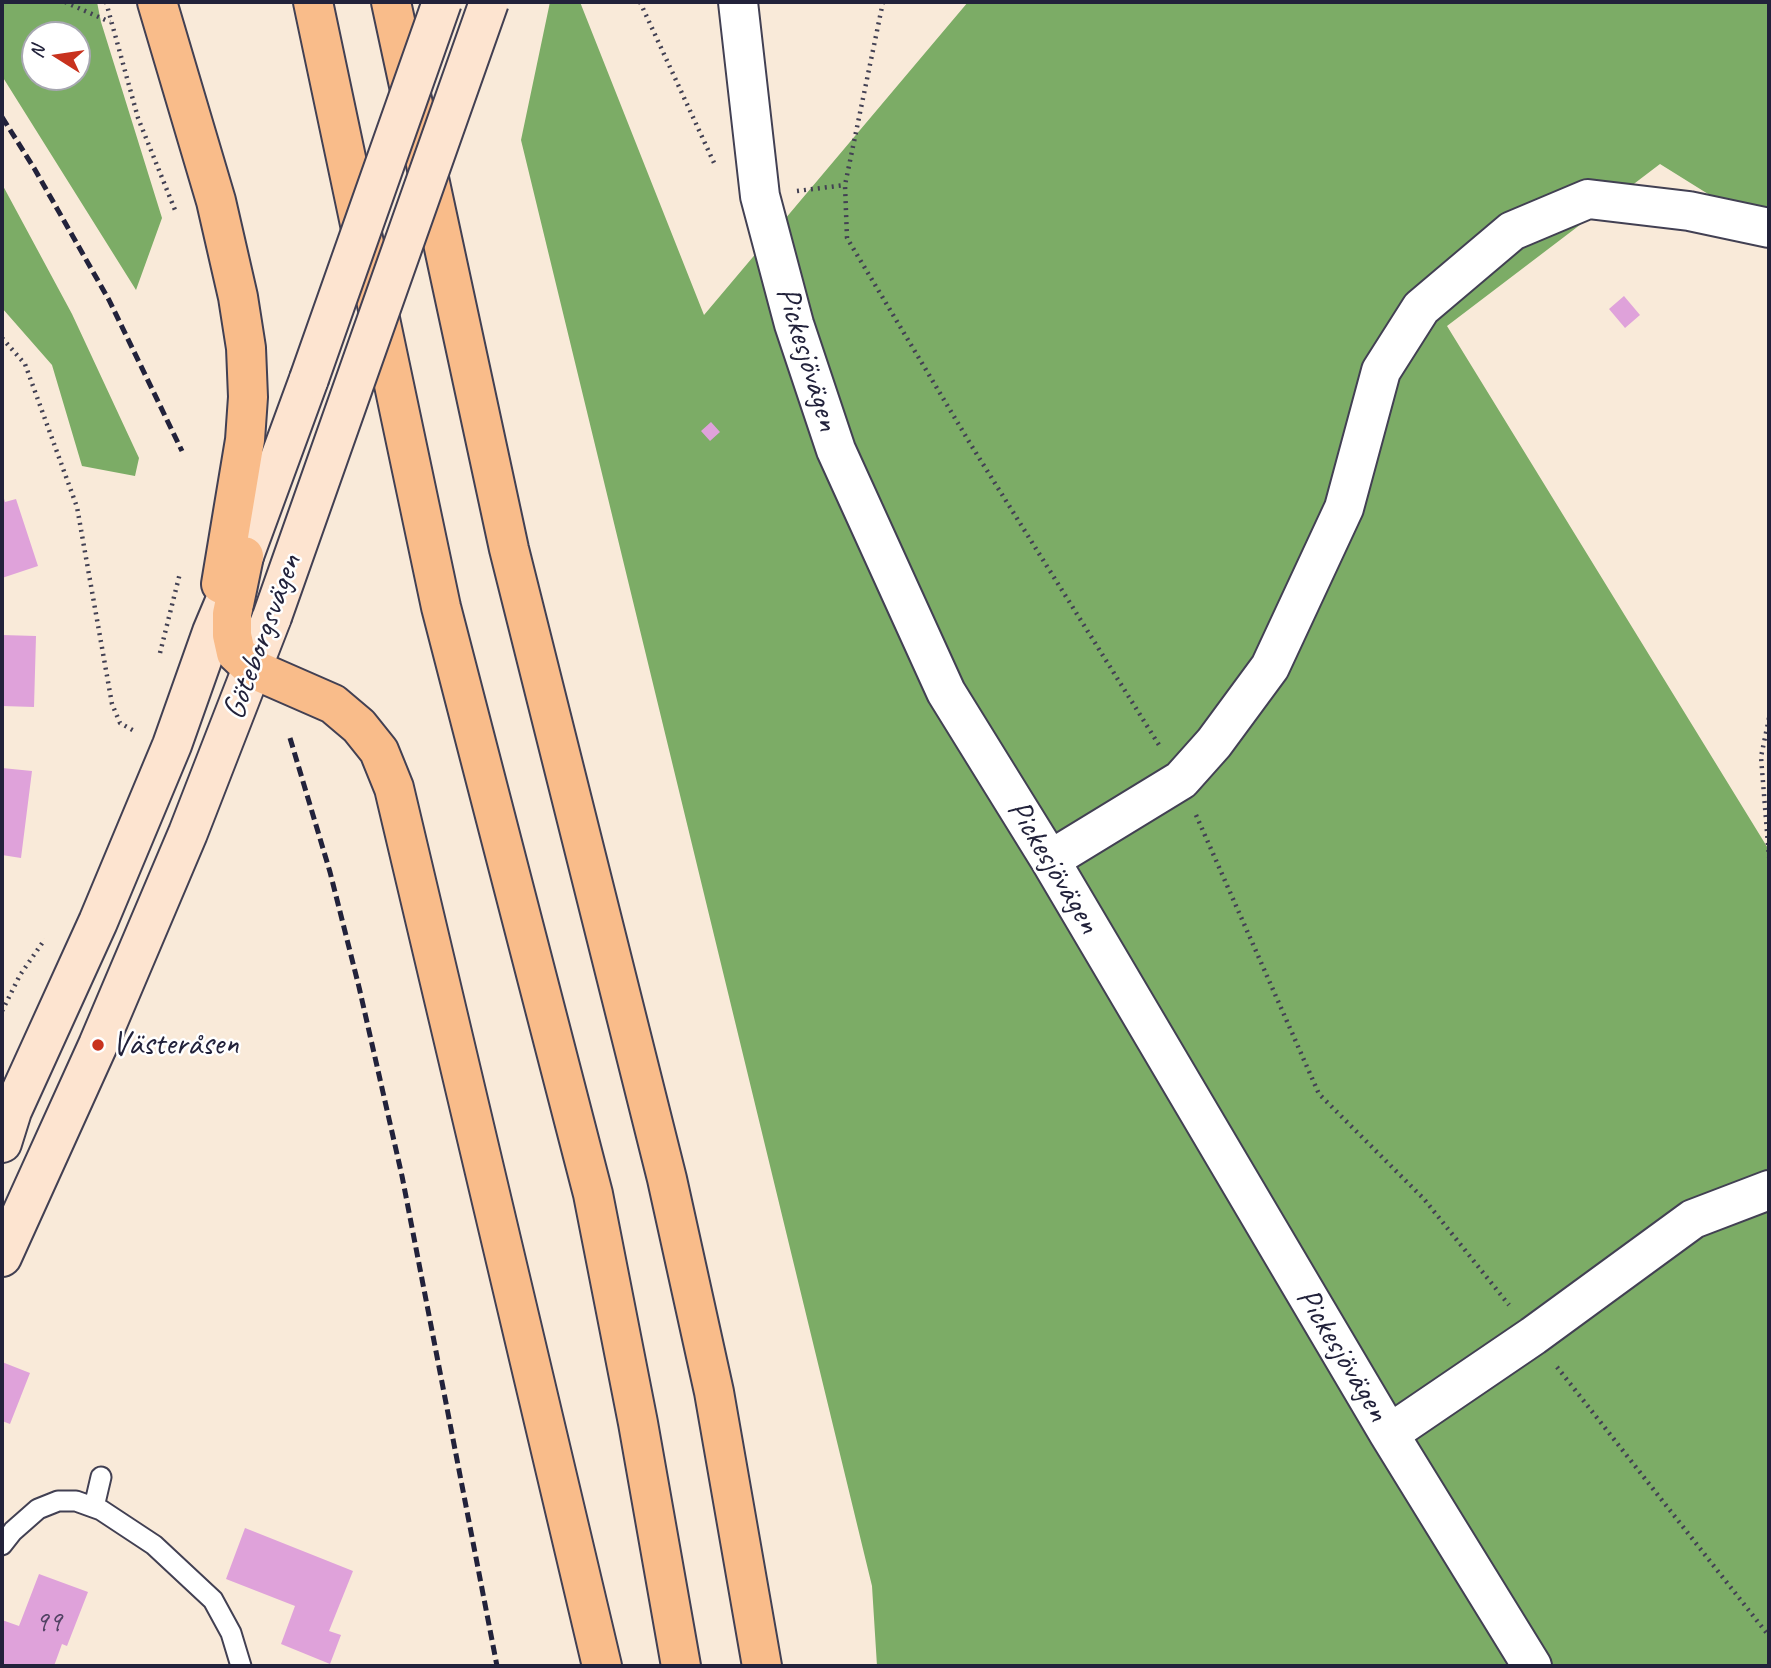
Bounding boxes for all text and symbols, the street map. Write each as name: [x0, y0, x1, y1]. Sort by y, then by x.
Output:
north arrow: [21, 21, 91, 91]
text: N: [24, 44, 50, 60]
street label: Pickesjövägen: [766, 282, 848, 436]
street label: Göteborgsvägen: [215, 549, 311, 725]
street label: Pickesjövägen: [998, 793, 1108, 941]
place label: Västeråsen: [112, 1025, 239, 1065]
marker: Västeråsen: [90, 1037, 106, 1053]
street label: Pickesjövägen: [1287, 1281, 1397, 1429]
house number: 99: [35, 1605, 61, 1641]

